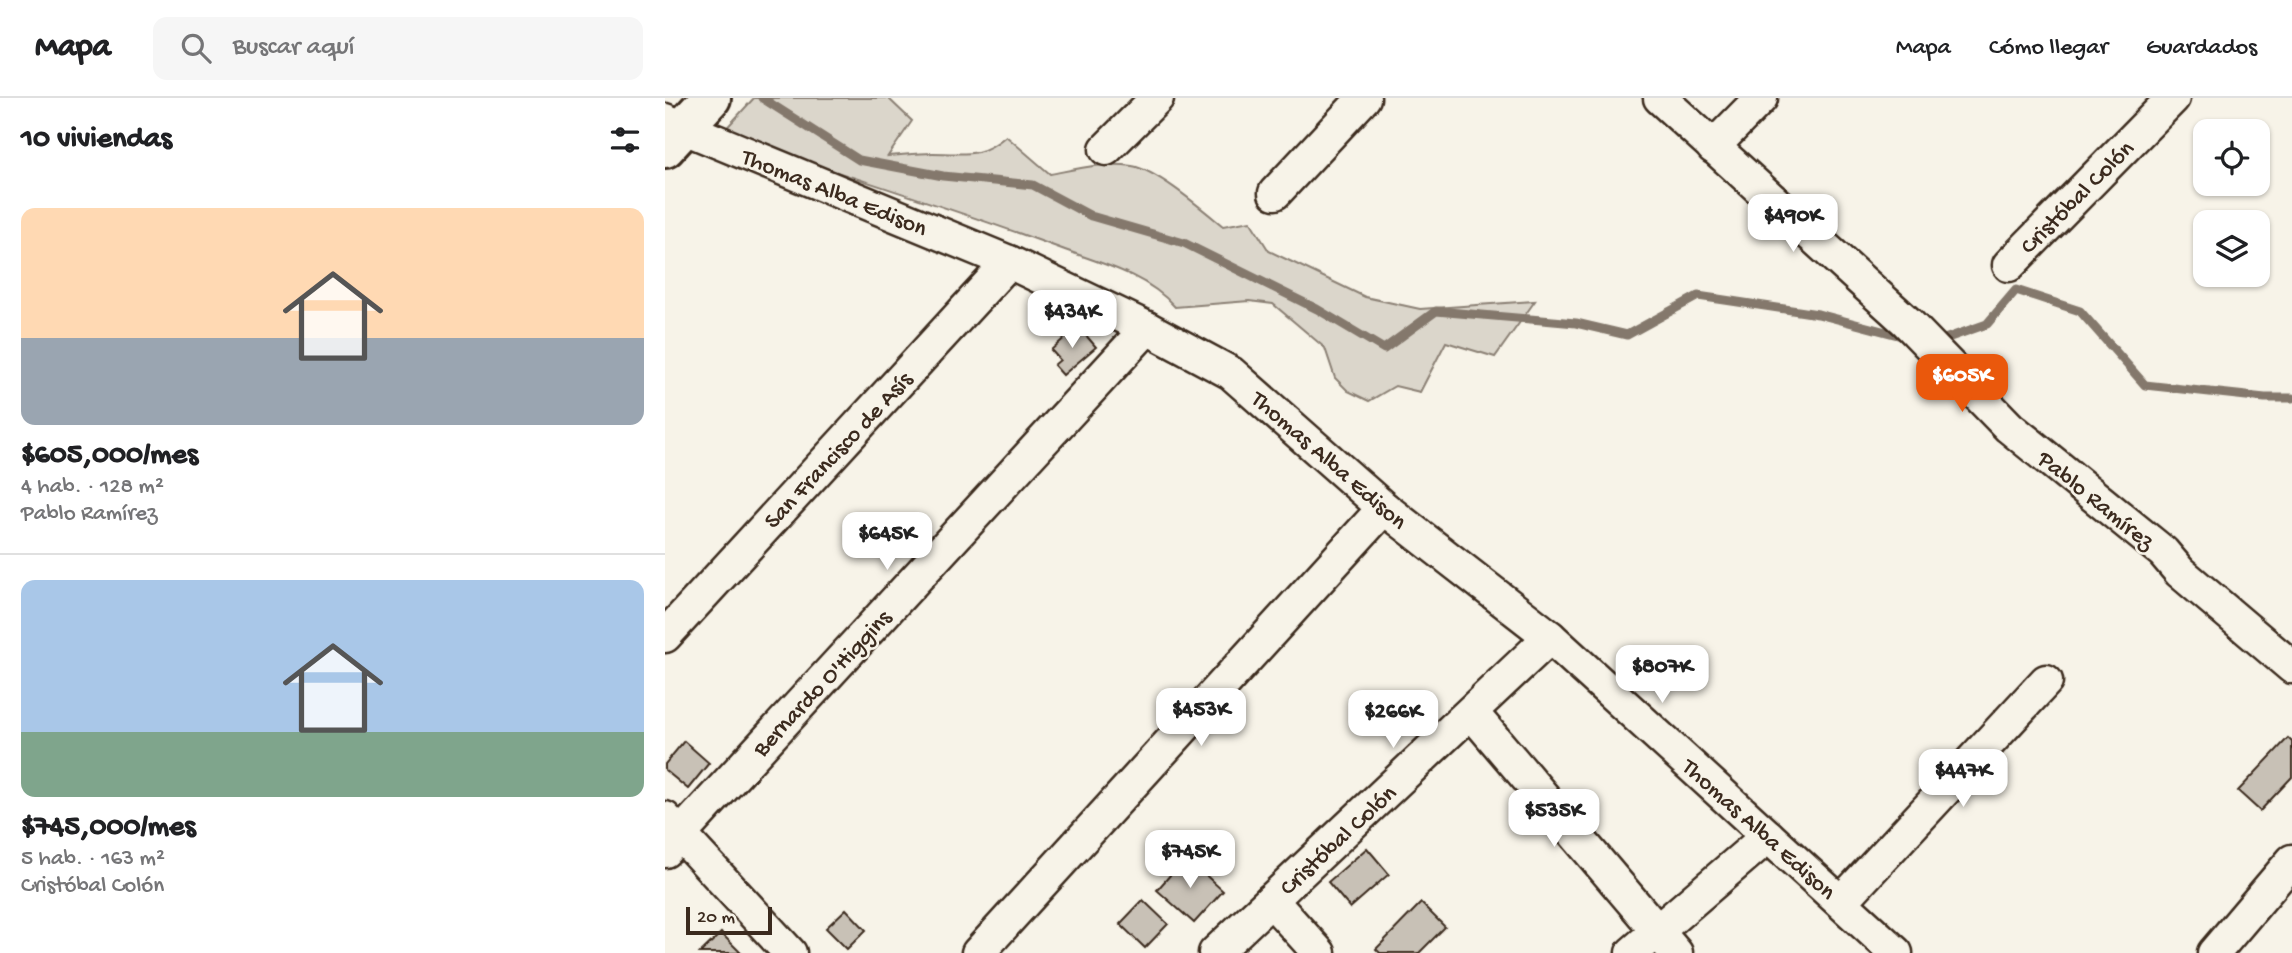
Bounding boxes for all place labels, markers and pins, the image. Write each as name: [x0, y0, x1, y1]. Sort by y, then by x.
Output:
pin: $490K: [1744, 194, 1842, 254]
pin: $434K: [1023, 290, 1121, 350]
pin: $605K: [1913, 354, 2011, 414]
pin: $645K: [838, 512, 936, 572]
pin: $807K: [1613, 646, 1711, 705]
pin: $453K: [1152, 688, 1250, 748]
pin: $266K: [1344, 690, 1442, 750]
pin: $447K: [1914, 750, 2012, 809]
pin: $535K: [1505, 790, 1603, 849]
pin: $745K: [1141, 830, 1239, 890]

